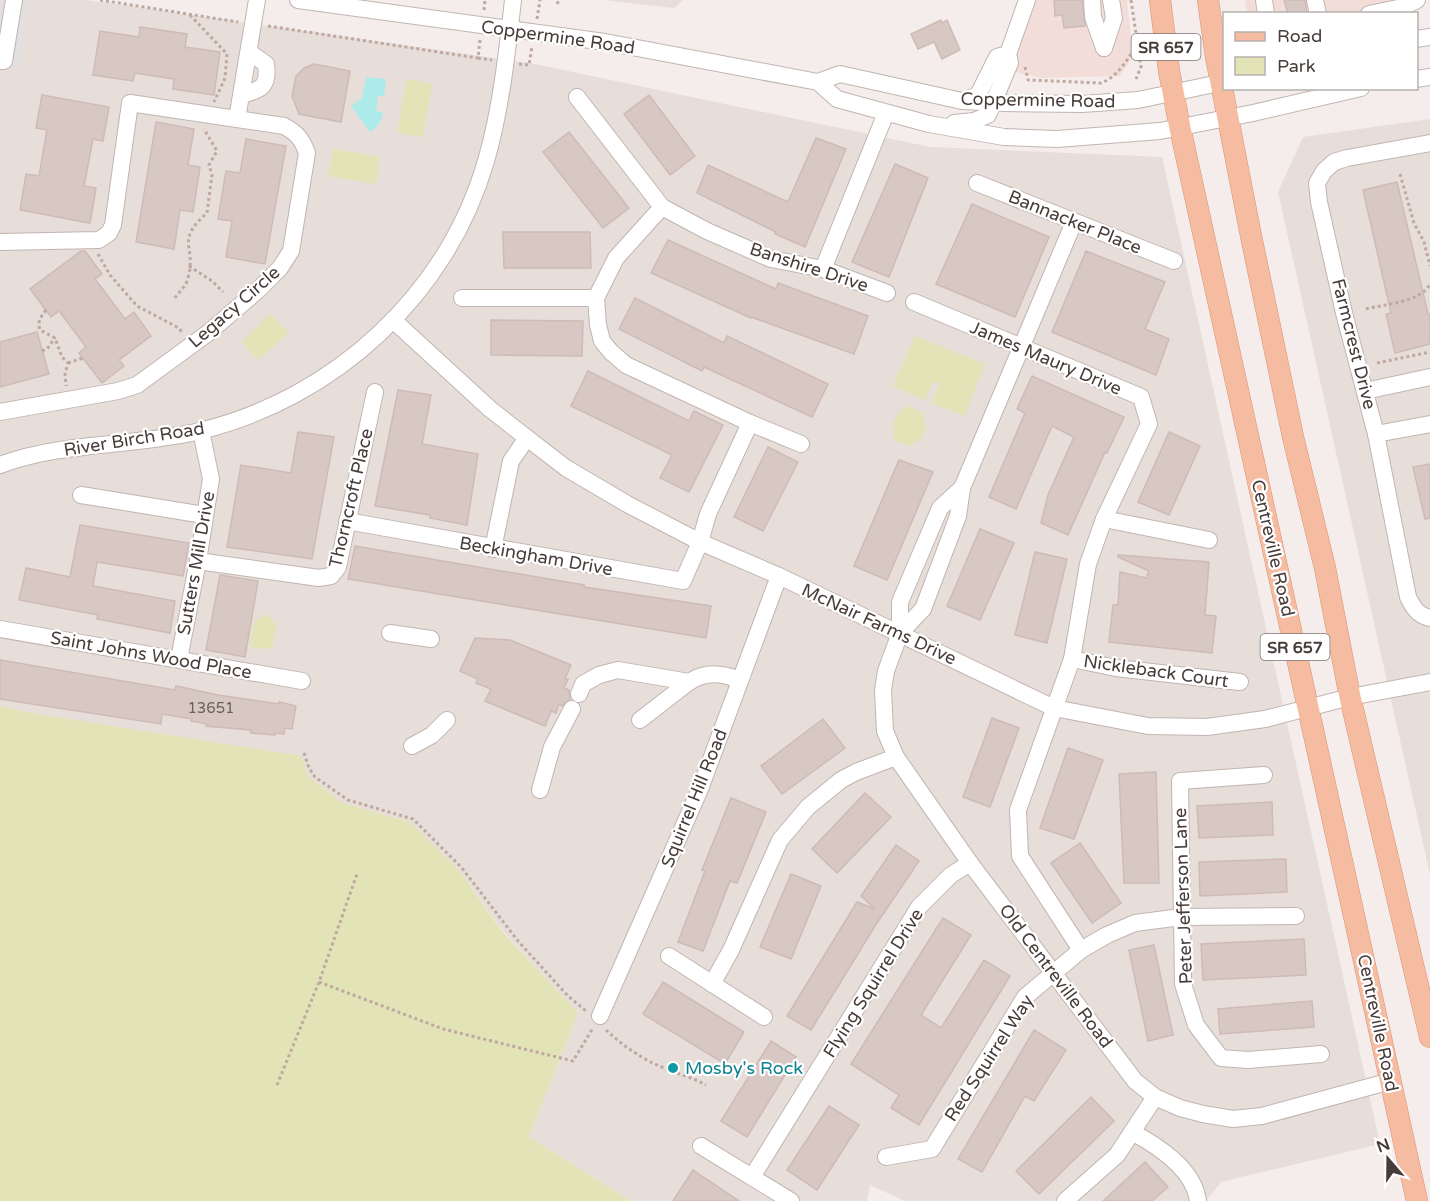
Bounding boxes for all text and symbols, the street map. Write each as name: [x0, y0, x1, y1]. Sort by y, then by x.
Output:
legend: [1223, 12, 1418, 90]
street label: Coppermine Road: [480, 15, 636, 59]
text: Road: [1277, 25, 1322, 47]
road number: SR 657: [1132, 34, 1200, 60]
text: Park: [1277, 55, 1316, 77]
street label: Coppermine Road: [960, 88, 1116, 112]
street label: Bannacker Place: [1005, 185, 1145, 259]
street label: Banshire Drive: [747, 237, 871, 297]
street label: Legacy Circle: [184, 261, 284, 353]
street label: Farmcrest Drive: [1327, 276, 1381, 412]
street label: James Maury Drive: [967, 316, 1125, 400]
street label: River Birch Road: [62, 417, 206, 461]
street label: Thorncroft Place: [324, 426, 378, 570]
street label: Centreville Road: [1247, 477, 1299, 619]
street label: Sutters Mill Drive: [173, 489, 219, 637]
street label: Beckingham Drive: [458, 532, 614, 580]
street label: McNair Farms Drive: [798, 579, 960, 669]
street label: Saint Johns Wood Place: [49, 626, 253, 684]
road number: SR 657: [1260, 634, 1330, 660]
street label: Nickleback Court: [1082, 650, 1230, 692]
house number: 13651: [187, 699, 235, 717]
street label: Squirrel Hill Road: [656, 725, 732, 871]
street label: Peter Jefferson Lane: [1169, 807, 1197, 985]
street label: Old Centreville Road: [995, 900, 1117, 1052]
street label: Flying Squirrel Drive: [818, 904, 928, 1062]
street label: Centreville Road: [1353, 952, 1403, 1094]
street label: Red Squirrel Way: [940, 990, 1038, 1126]
place label: Mosby's Rock: [685, 1057, 803, 1079]
marker: Mosby's Rock: [666, 1061, 680, 1075]
north arrow: [1358, 1129, 1418, 1189]
text: N: [1374, 1134, 1393, 1157]

